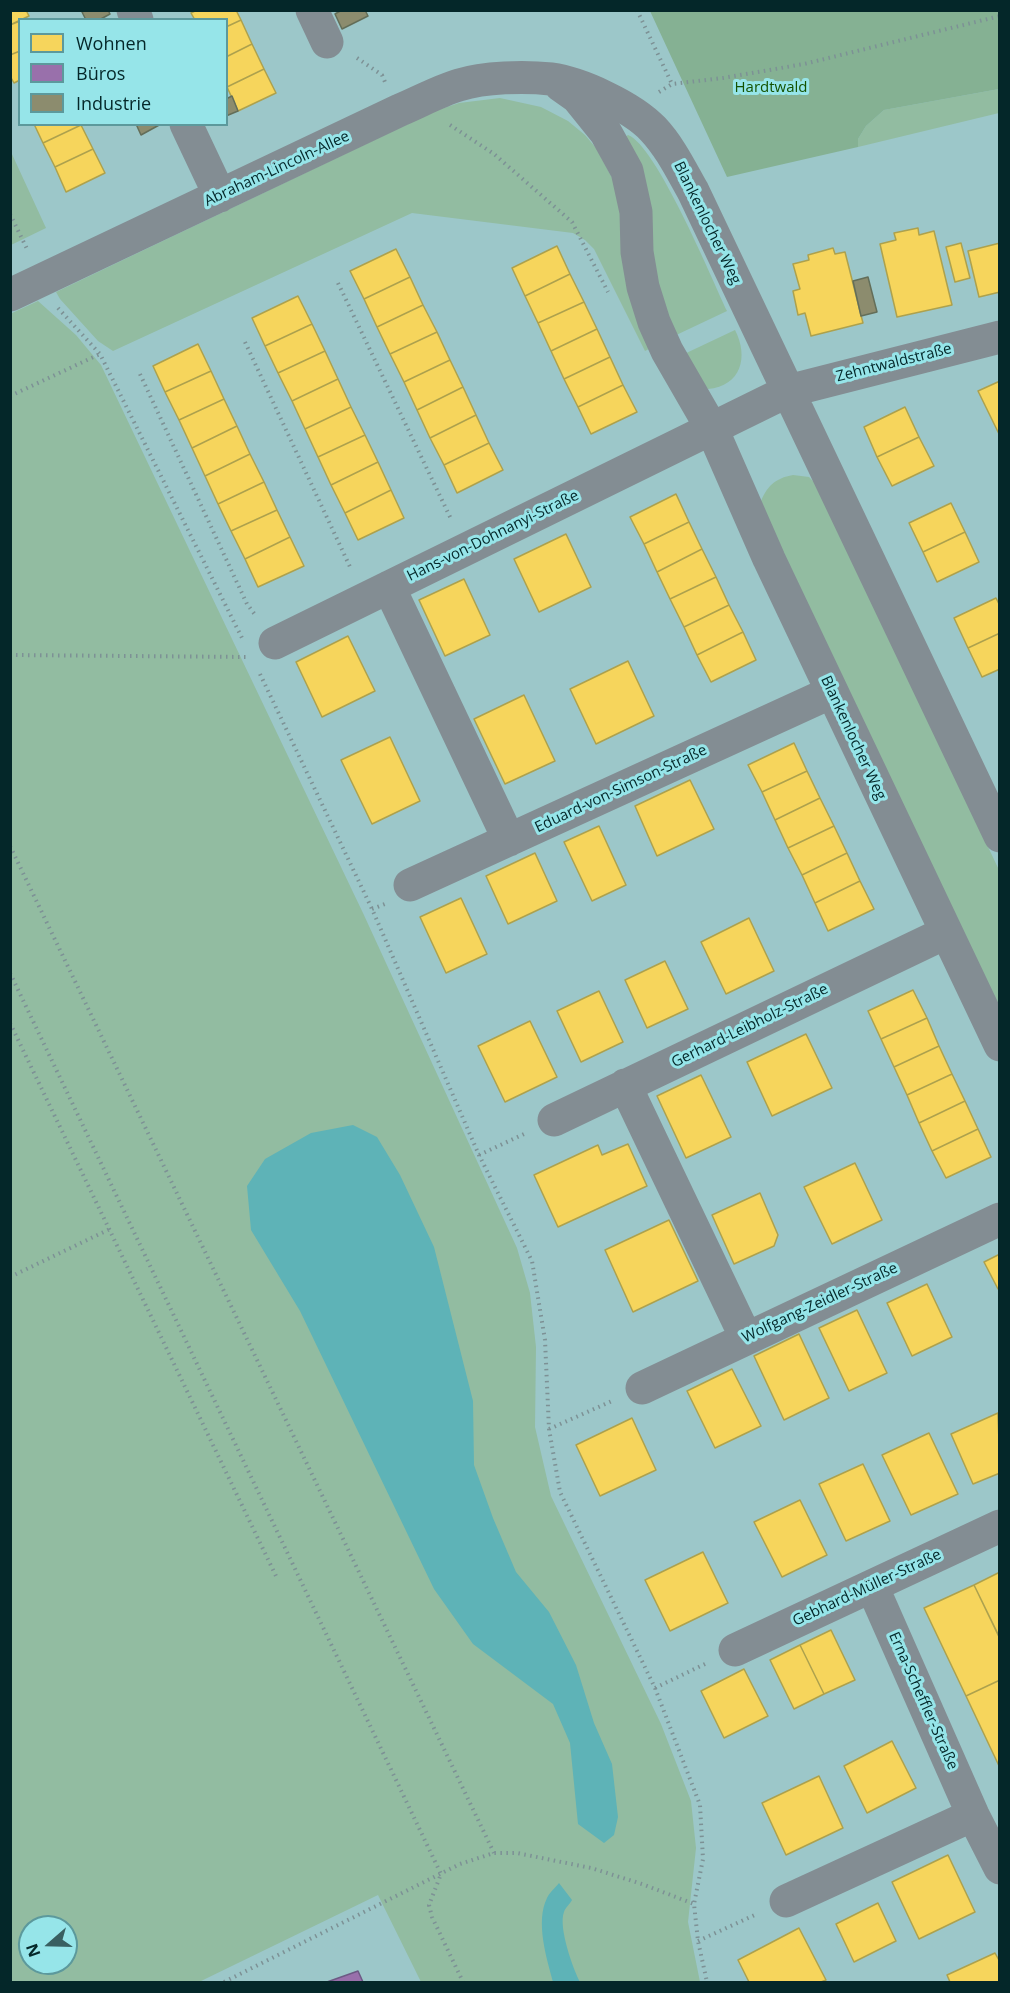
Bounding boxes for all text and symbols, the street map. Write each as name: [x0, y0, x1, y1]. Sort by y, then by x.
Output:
legend: [18, 18, 228, 126]
text: Wohnen: [76, 31, 147, 55]
text: Büros: [76, 61, 125, 85]
park label: Hardtwald: [735, 79, 807, 97]
text: Industrie: [76, 91, 151, 115]
street label: Abraham-Lincoln-Allee: [202, 127, 352, 211]
street label: Blankenlocher Weg: [669, 159, 745, 287]
street label: Zehntwaldstraße: [834, 340, 954, 386]
street label: Hans-von-Dohnanyi-Straße: [404, 487, 582, 585]
street label: Blankenlocher Weg: [816, 673, 890, 803]
street label: Eduard-von-Simson-Straße: [532, 741, 710, 837]
street label: Gerhard-Leibholz-Straße: [669, 980, 831, 1072]
street label: Wolfgang-Zeidler-Straße: [739, 1259, 901, 1347]
street label: Gebhard-Müller-Straße: [790, 1546, 944, 1630]
street label: Erna-Scheffler-Straße: [884, 1629, 962, 1773]
north arrow: [18, 1915, 78, 1975]
text: N: [20, 1941, 46, 1960]

